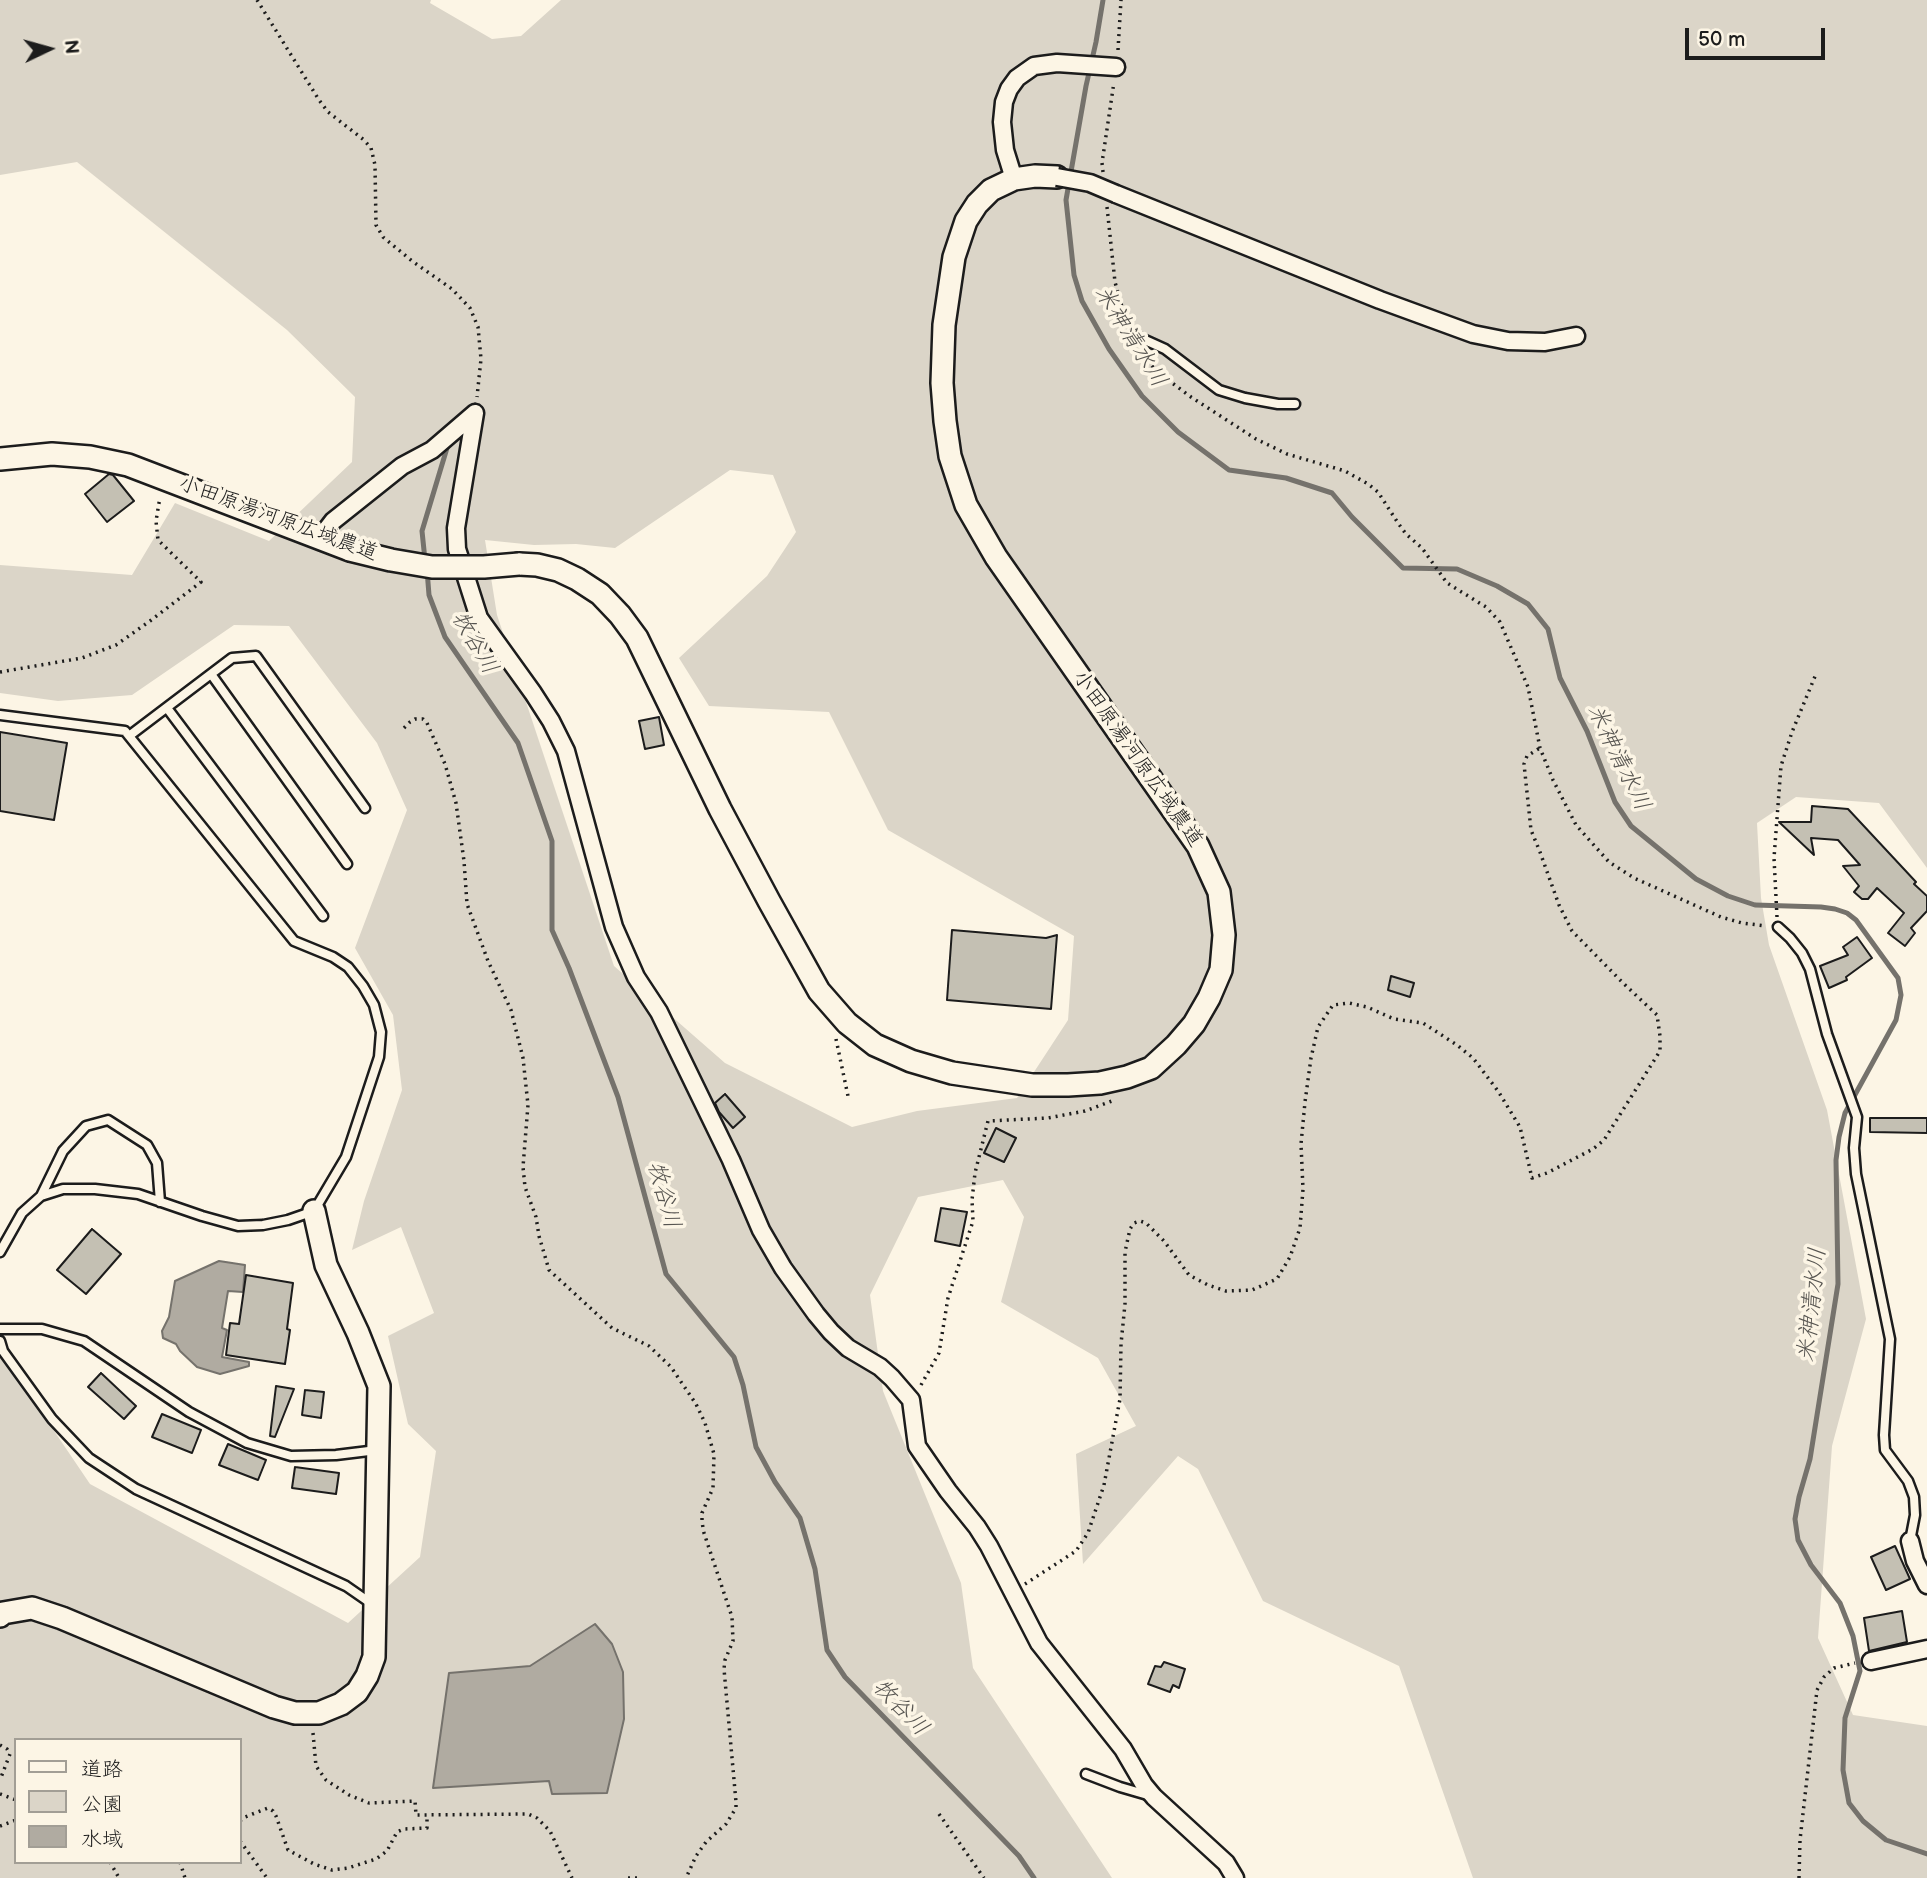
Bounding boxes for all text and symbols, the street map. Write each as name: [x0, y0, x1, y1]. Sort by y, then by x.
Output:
north arrow: [14, 14, 84, 84]
scale bar: [1689, 14, 1829, 58]
text: 50 m: [1698, 27, 1745, 52]
text: N: [58, 39, 82, 55]
water label: 米神清水川: [1088, 281, 1172, 393]
street label: 小田原湯河原広域農道: [175, 471, 381, 567]
water label: 牧谷川: [445, 606, 503, 680]
street label: 小田原湯河原広域農道: [1066, 666, 1208, 852]
water label: 米神清水川: [1580, 700, 1656, 816]
water label: 牧谷川: [641, 1158, 685, 1232]
water label: 米神清水川: [1793, 1246, 1833, 1364]
water label: 牧谷川: [866, 1674, 934, 1742]
legend: [14, 1738, 242, 1864]
text: 道路: [81, 1757, 123, 1782]
text: 公園: [81, 1792, 123, 1817]
text: 水域: [81, 1827, 123, 1852]

